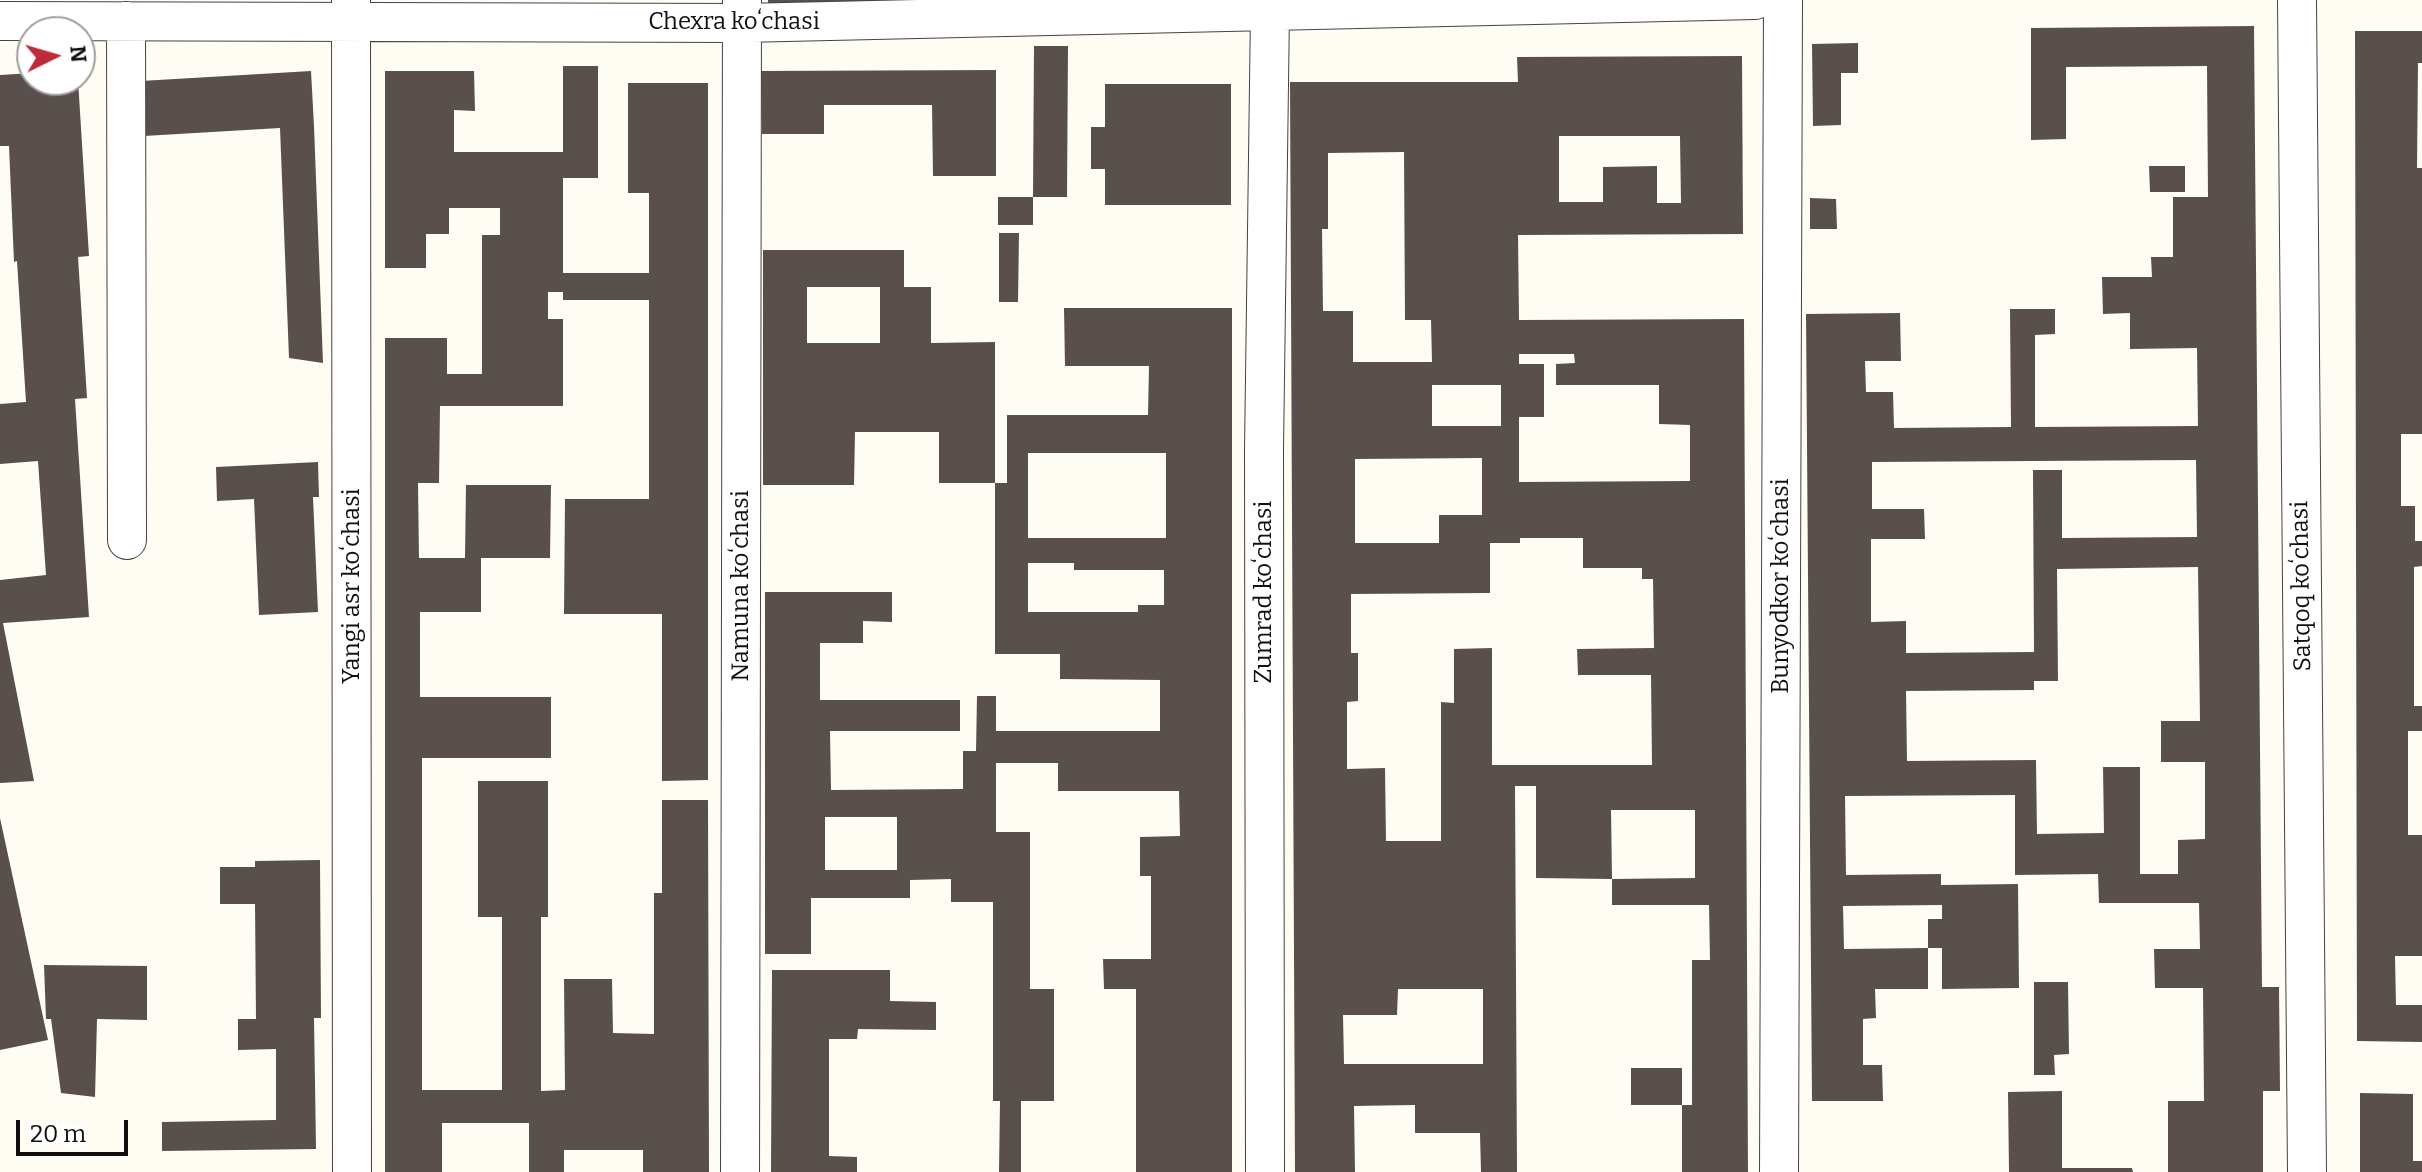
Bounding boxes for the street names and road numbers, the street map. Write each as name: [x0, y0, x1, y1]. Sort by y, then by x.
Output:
street label: Chexra koʻchasi: [648, 8, 820, 36]
street label: Bunyodkor koʻchasi: [1767, 478, 1795, 694]
street label: Yangi asr koʻchasi: [338, 488, 366, 684]
street label: Namuna koʻchasi: [727, 490, 755, 682]
street label: Zumrad koʻchasi: [1250, 500, 1278, 684]
street label: Satqoq koʻchasi: [2286, 500, 2318, 672]

